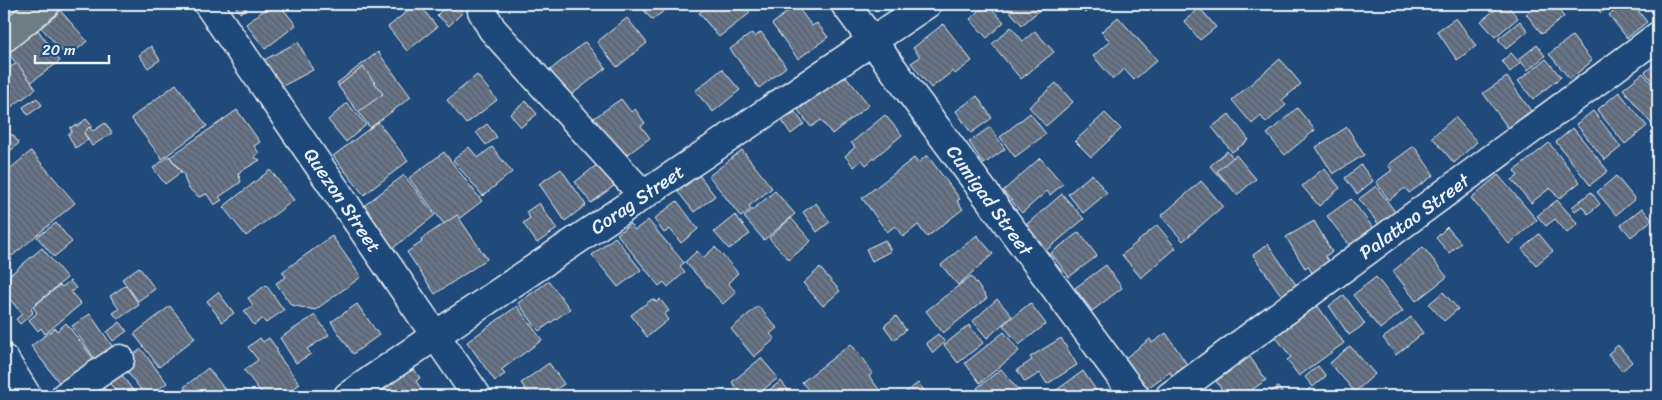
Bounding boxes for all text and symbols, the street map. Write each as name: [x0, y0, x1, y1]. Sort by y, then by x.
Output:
scale bar: [35, 32, 109, 64]
text: 20 m: [42, 37, 76, 63]
street label: Cumigad Street: [938, 138, 1042, 264]
street label: Quezon Street: [295, 141, 390, 260]
street label: Corag Street: [583, 156, 691, 243]
street label: Palattao Street: [1352, 164, 1478, 268]

